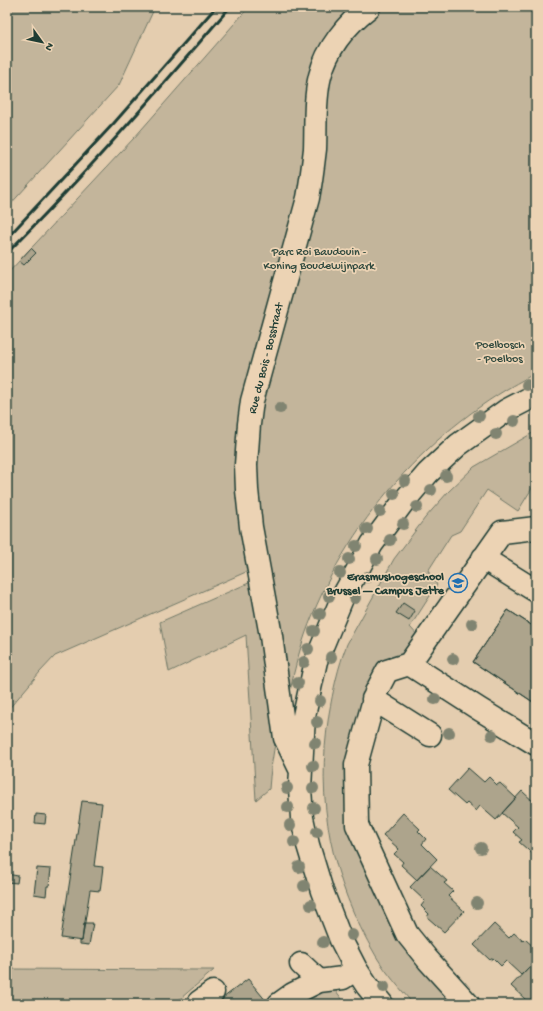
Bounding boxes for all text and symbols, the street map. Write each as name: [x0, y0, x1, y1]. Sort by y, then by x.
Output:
north arrow: [22, 22, 62, 62]
text: N: [42, 40, 56, 53]
park label: Parc Roi Baudouin - Koning Boudewijnpark: [264, 246, 376, 274]
street label: Rue du Bois - Bosstraat: [246, 300, 288, 415]
park label: Poelbosch - Poelbos: [474, 339, 525, 367]
place label: Erasmushogeschool Brussel — Campus Jette: [326, 571, 445, 599]
school or university icon: Erasmushogeschool Brussel — Campus Jette: [447, 572, 469, 594]

